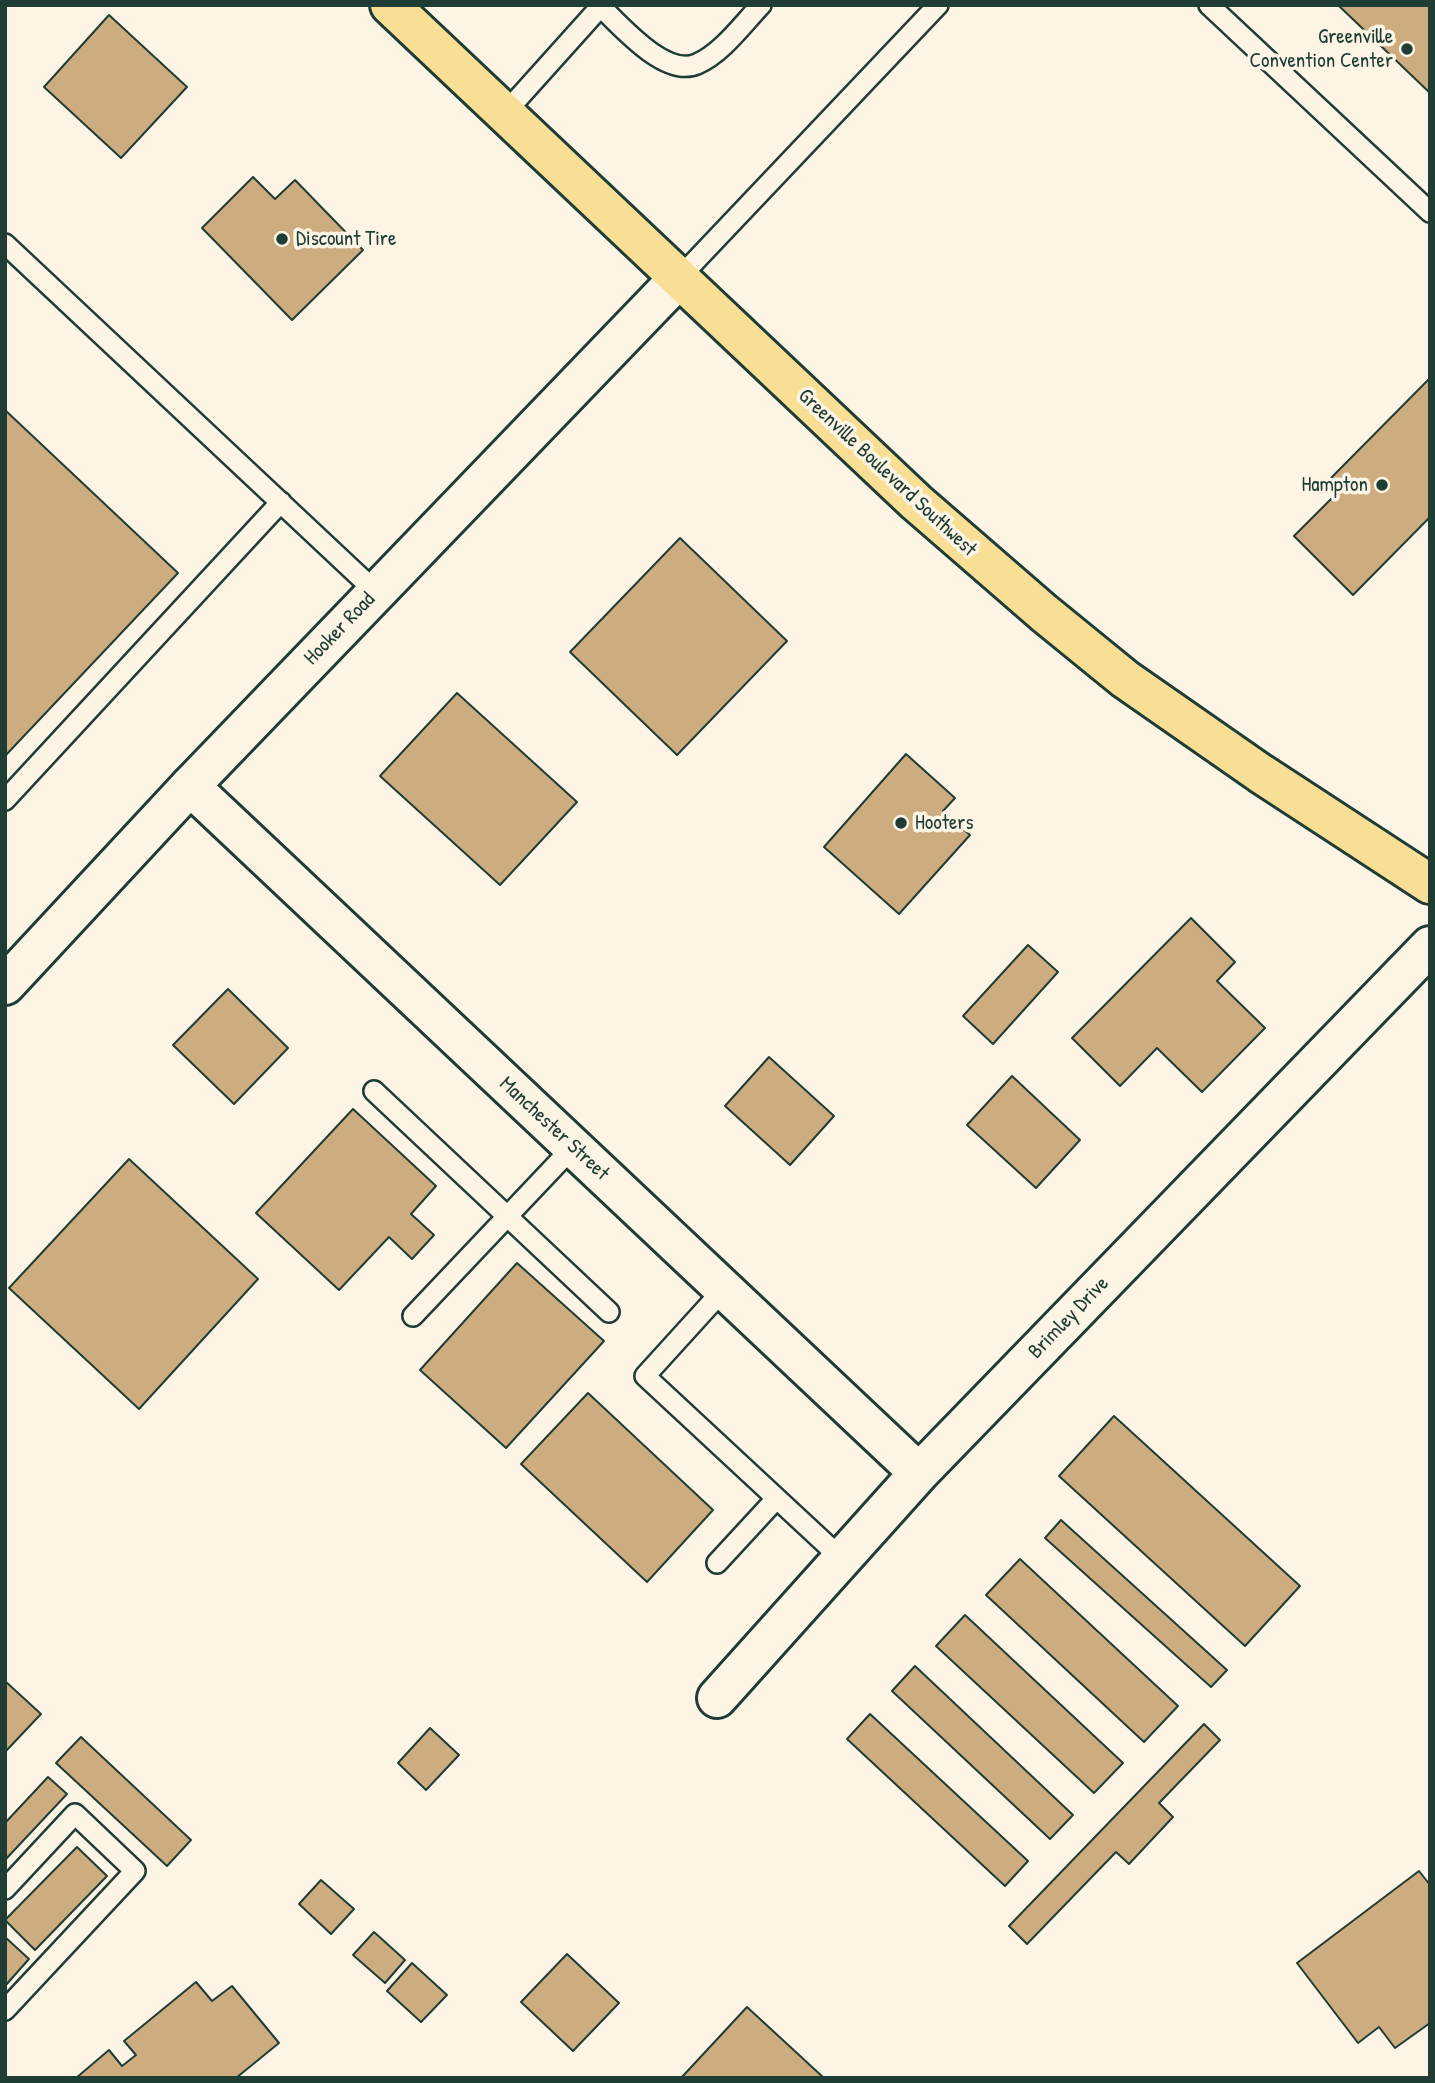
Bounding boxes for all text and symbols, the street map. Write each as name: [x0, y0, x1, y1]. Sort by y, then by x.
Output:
place label: Greenville Convention Center: [1250, 24, 1393, 74]
marker: Greenville Convention Center: [1399, 41, 1415, 57]
place label: Discount Tire: [296, 226, 396, 252]
marker: Discount Tire: [274, 231, 290, 247]
street label: Greenville Boulevard Southwest: [793, 384, 981, 562]
place label: Hampton: [1301, 472, 1368, 498]
marker: Hampton: [1374, 477, 1390, 493]
street label: Hooker Road: [299, 587, 381, 671]
place label: Hooters: [915, 810, 974, 836]
marker: Hooters: [893, 815, 909, 831]
street label: Manchester Street: [494, 1072, 614, 1186]
street label: Brimley Drive: [1024, 1272, 1114, 1364]

